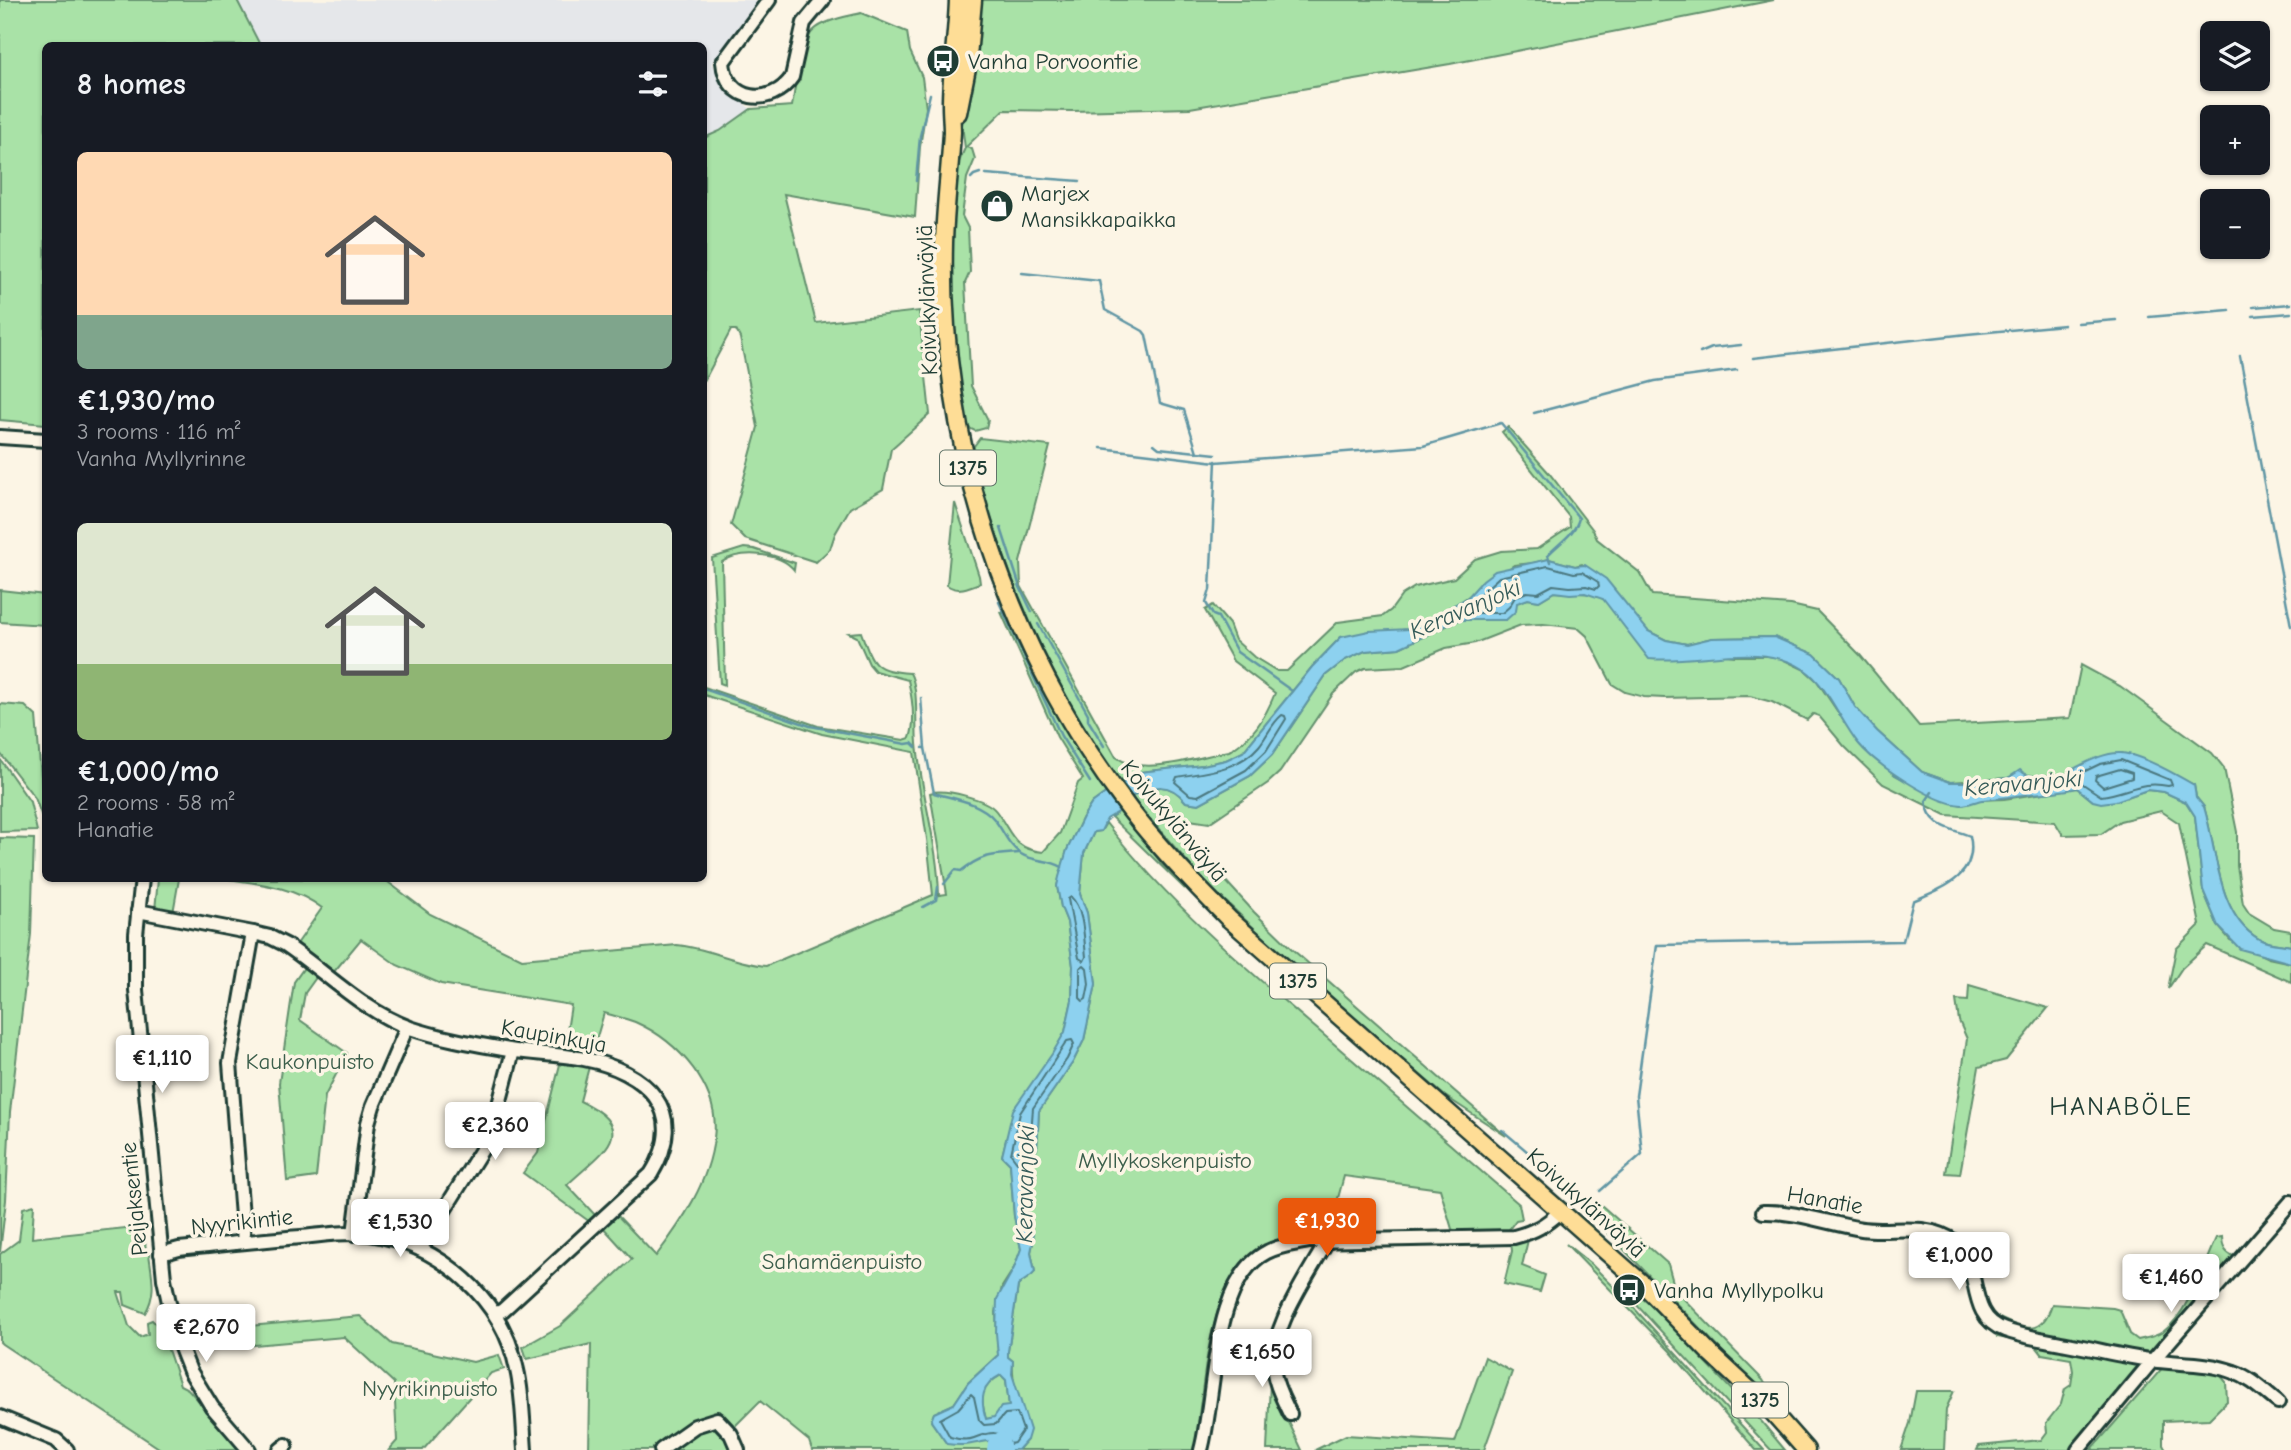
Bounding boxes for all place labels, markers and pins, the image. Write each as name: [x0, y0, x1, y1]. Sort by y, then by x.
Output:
bus stop icon: Vanha Porvoontie: [924, 42, 962, 80]
place label: Vanha Porvoontie: [968, 48, 1138, 75]
place label: Marjex Mansikkapaikka: [1021, 180, 1176, 233]
shop icon: Marjex Mansikkapaikka: [978, 187, 1016, 225]
pin: €1,110: [105, 1036, 219, 1095]
pin: €2,360: [438, 1102, 552, 1162]
pin: €1,930: [1270, 1198, 1384, 1258]
pin: €1,530: [343, 1200, 457, 1259]
pin: €1,000: [1902, 1232, 2016, 1292]
pin: €1,460: [2114, 1254, 2228, 1314]
bus stop icon: Vanha Myllypolku: [1610, 1271, 1648, 1309]
place label: Vanha Myllypolku: [1654, 1277, 1824, 1304]
pin: €2,670: [149, 1304, 263, 1364]
pin: €1,650: [1205, 1330, 1319, 1389]

